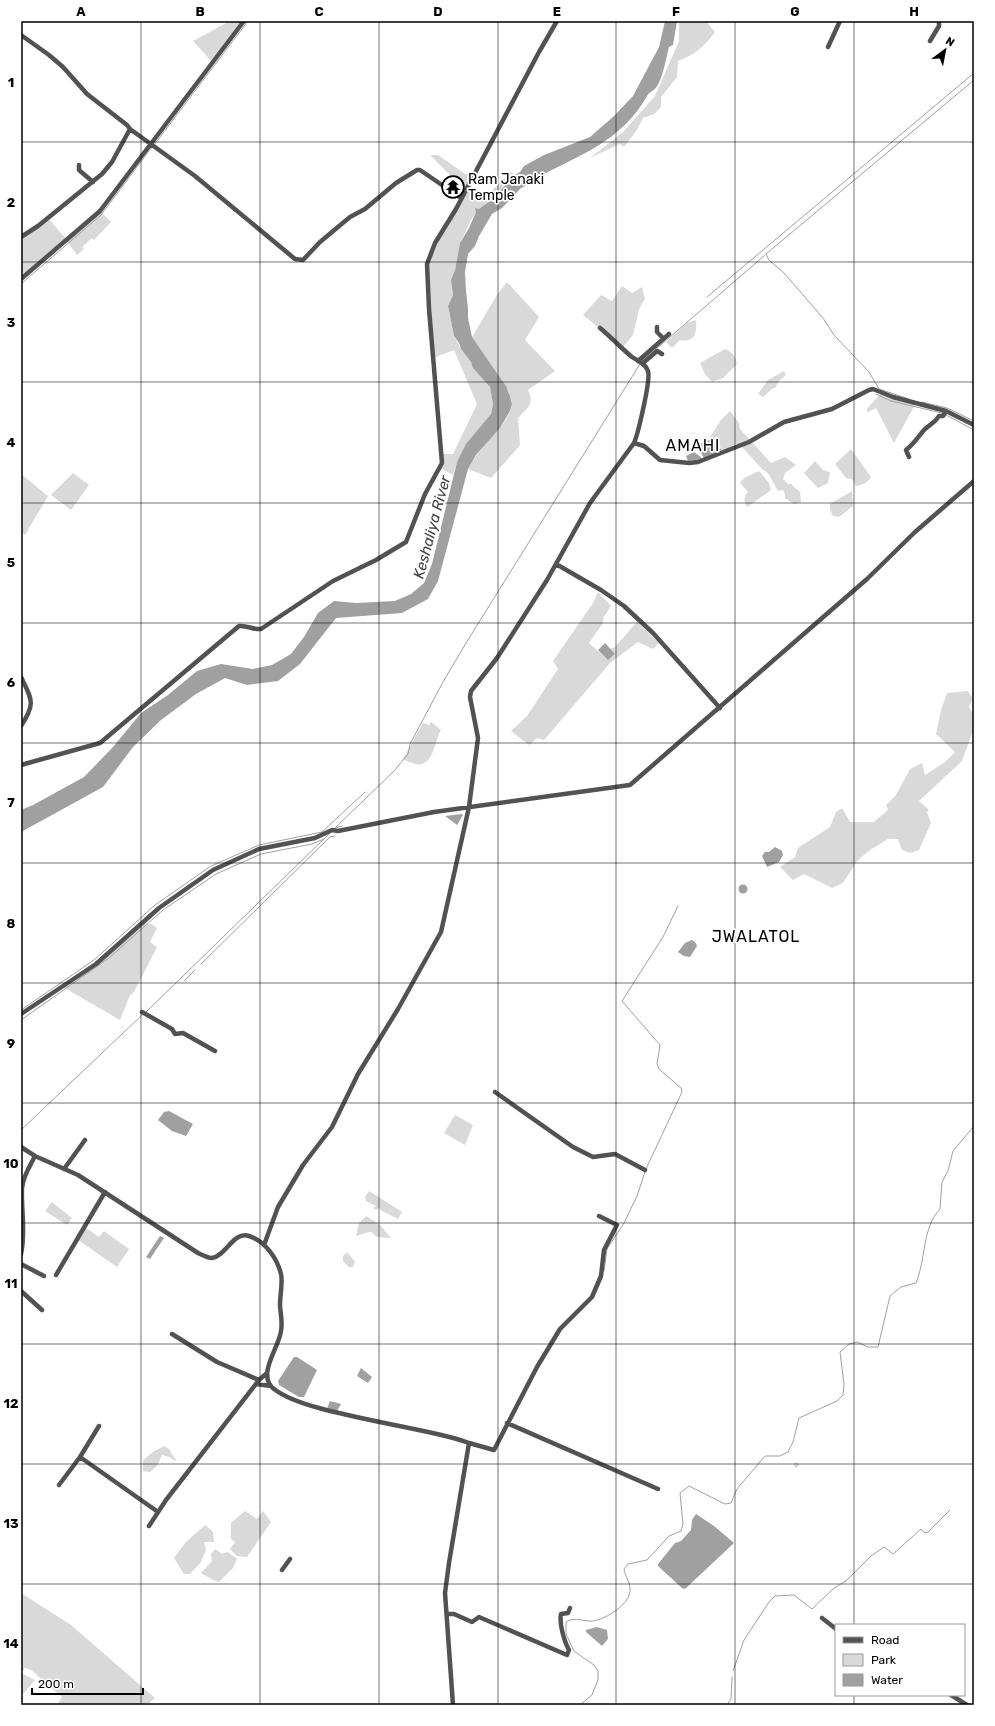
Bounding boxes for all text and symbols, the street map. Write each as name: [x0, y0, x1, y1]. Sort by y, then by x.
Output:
text: A: [76, 4, 86, 19]
text: B: [195, 4, 205, 19]
text: C: [314, 4, 324, 19]
text: D: [433, 4, 443, 19]
text: E: [553, 4, 561, 19]
text: F: [672, 4, 680, 19]
text: G: [790, 4, 800, 19]
text: H: [909, 4, 919, 19]
north arrow: [925, 30, 965, 70]
text: N: [943, 34, 957, 50]
text: 1: [8, 75, 14, 90]
place label: Ram Janaki Temple: [468, 171, 544, 204]
temple icon: Ram Janaki Temple: [440, 174, 466, 200]
text: 2: [7, 195, 15, 210]
text: 3: [7, 315, 16, 330]
text: 4: [7, 435, 16, 450]
district label: AMAHI: [666, 436, 720, 455]
water label: Keshaliya River: [410, 472, 455, 581]
text: 5: [7, 555, 15, 570]
text: 6: [7, 675, 16, 690]
text: 7: [7, 795, 15, 810]
text: 8: [7, 916, 16, 931]
district label: JWALATOL: [712, 927, 800, 946]
text: 9: [7, 1036, 15, 1051]
text: 10: [3, 1156, 19, 1171]
text: 11: [5, 1276, 17, 1291]
text: 12: [4, 1396, 18, 1411]
text: 13: [3, 1516, 19, 1531]
legend: [835, 1624, 965, 1696]
text: Road: [871, 1633, 899, 1647]
text: 14: [3, 1636, 19, 1651]
text: Park: [871, 1653, 897, 1667]
scale bar: [32, 1670, 143, 1696]
text: Water: [871, 1673, 903, 1687]
text: 200 m: [38, 1677, 74, 1691]

